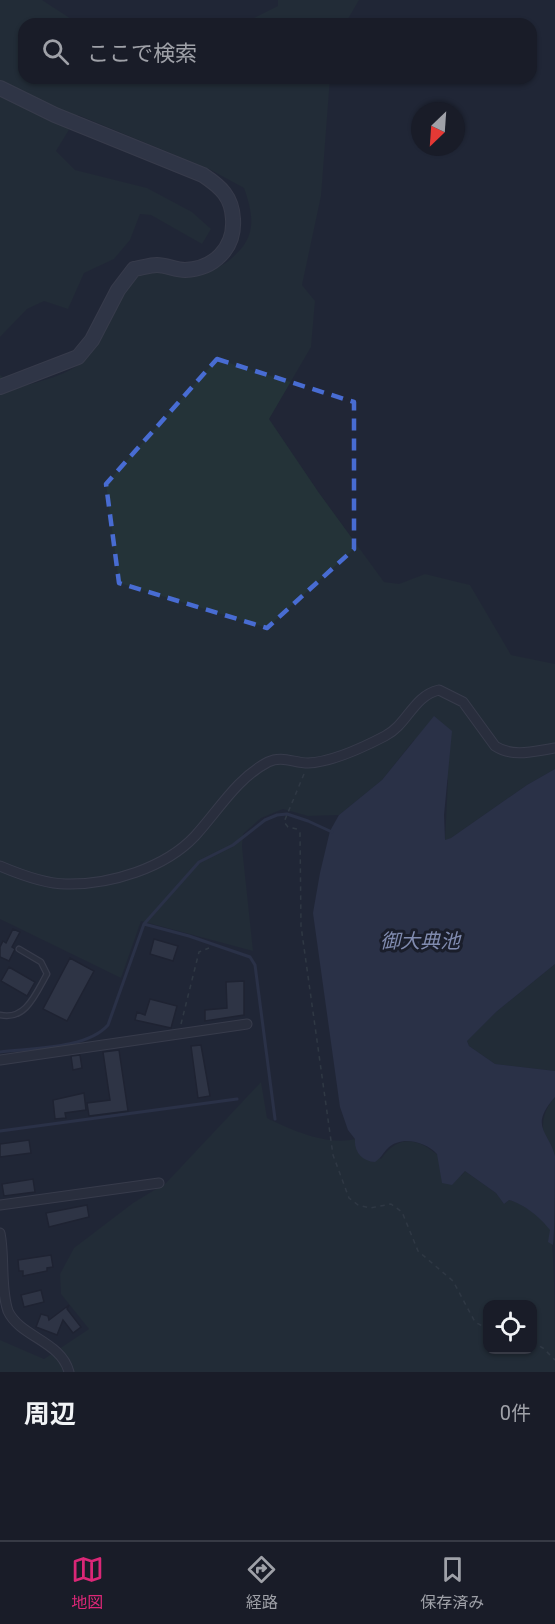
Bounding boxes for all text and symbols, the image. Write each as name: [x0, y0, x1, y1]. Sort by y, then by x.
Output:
search box: [18, 18, 537, 84]
icon: search: [39, 35, 72, 68]
text: ここで検索: [87, 41, 197, 66]
north arrow: [411, 102, 465, 156]
water label: 御大典池: [380, 929, 462, 953]
map controls: [483, 1300, 537, 1354]
button: locate: [483, 1300, 537, 1354]
text: 周辺: [24, 1399, 76, 1429]
text: 0件: [500, 1401, 531, 1425]
tab: 地図: [71, 1553, 104, 1613]
tab: 経路: [245, 1553, 278, 1613]
tab: 保存済み: [420, 1553, 484, 1613]

